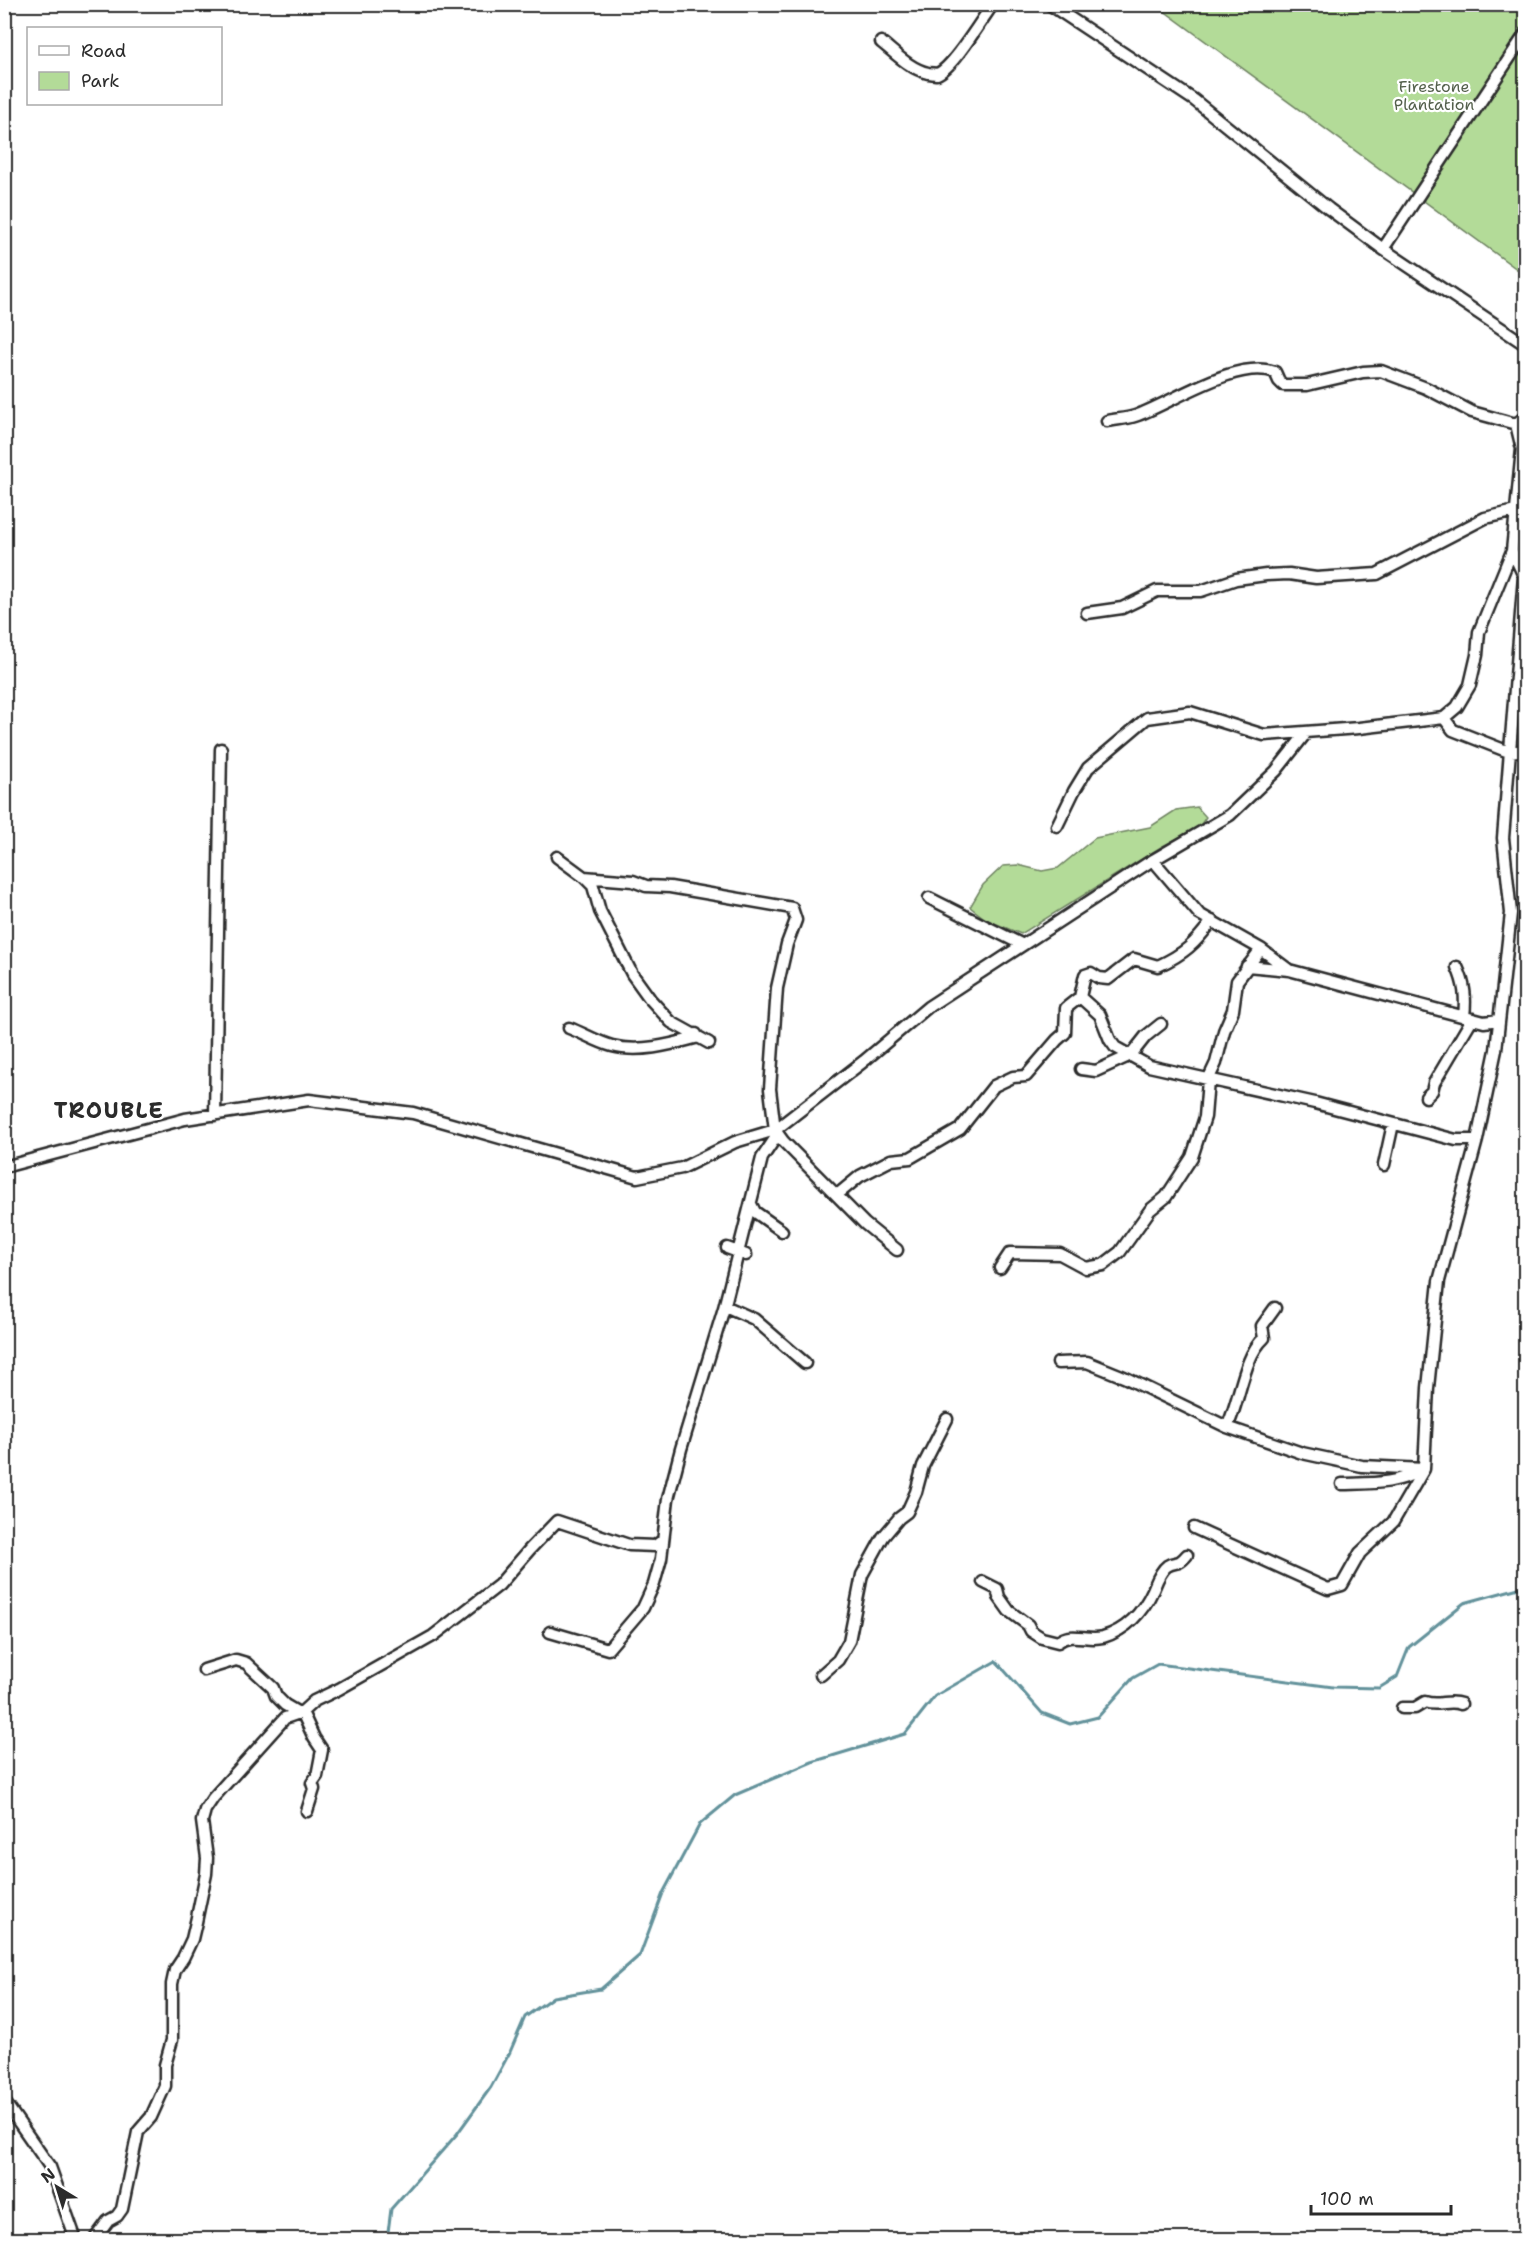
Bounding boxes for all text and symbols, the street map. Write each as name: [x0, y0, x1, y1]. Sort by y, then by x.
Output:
legend: [27, 27, 222, 105]
text: Road: [81, 39, 126, 63]
text: Park: [81, 69, 120, 93]
park label: Firestone Plantation: [1394, 76, 1474, 115]
district label: TROUBLE: [54, 1096, 164, 1125]
north arrow: [27, 2157, 87, 2217]
text: N: [37, 2163, 60, 2188]
scale bar: [1311, 2178, 1450, 2216]
text: 100 m: [1320, 2187, 1374, 2211]

